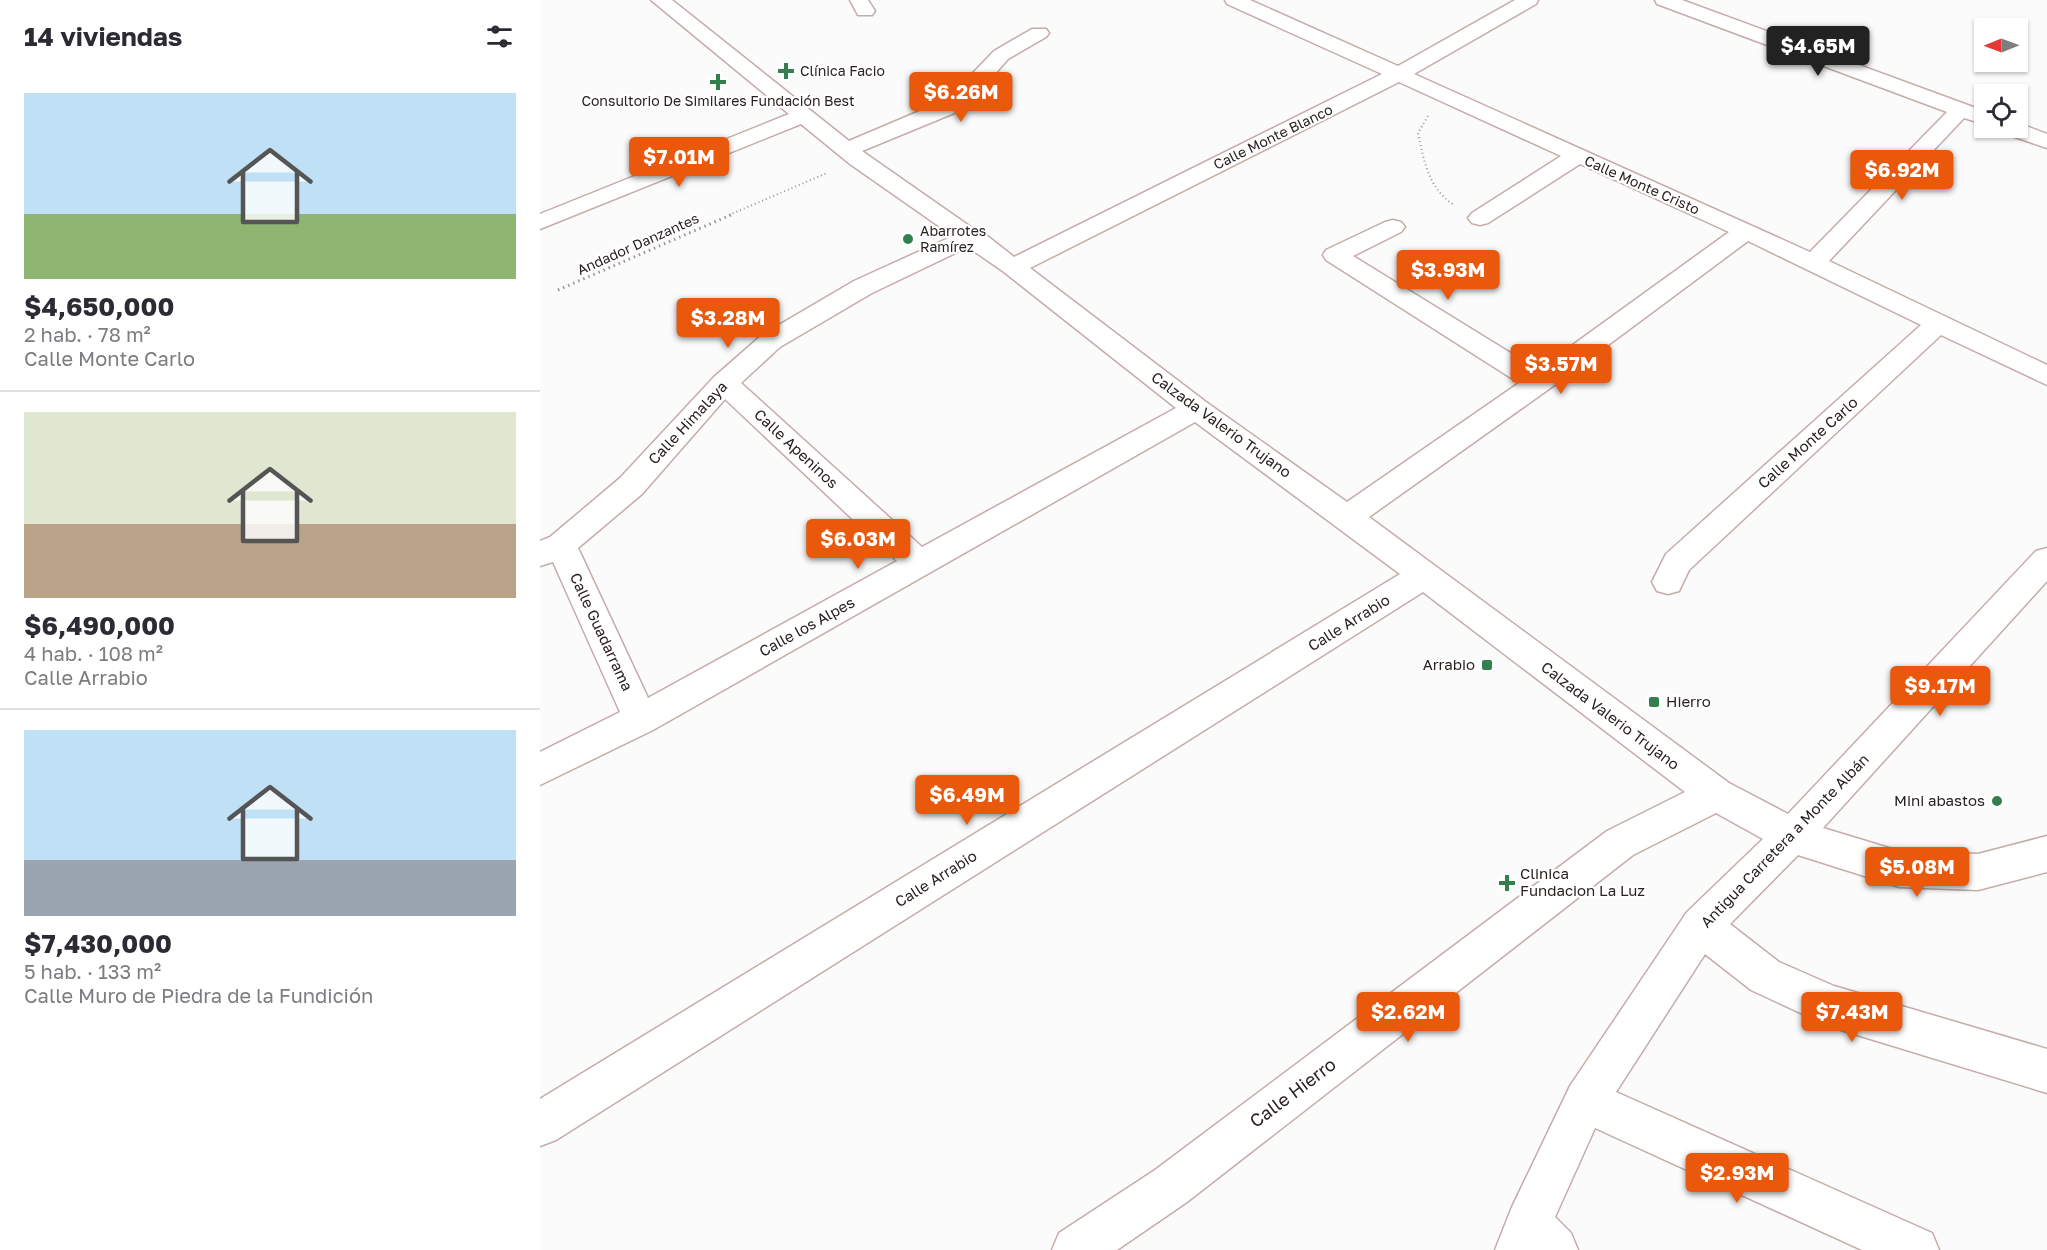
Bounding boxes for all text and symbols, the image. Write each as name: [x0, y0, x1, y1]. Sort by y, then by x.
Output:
north arrow: [1974, 18, 2028, 72]
map controls: [1974, 18, 2028, 138]
icon: filters: [483, 20, 516, 53]
text: 14 viviendas: [24, 21, 182, 52]
pin: $4.65M: [1769, 26, 1867, 77]
text: $4.65M: [1781, 33, 1856, 57]
marker: Clínica Facio: [777, 62, 795, 80]
place label: Clínica Facio: [800, 62, 885, 79]
pin: $6.26M: [912, 72, 1010, 123]
marker: Consultorio De Similares Fundación Best: [709, 73, 727, 91]
text: $6.26M: [923, 79, 999, 103]
button: locate: [1974, 84, 2028, 138]
place label: Consultorio De Similares Fundación Best: [581, 92, 855, 109]
street label: Calle Monte Blanco: [1210, 100, 1335, 173]
icon: home: [216, 132, 324, 240]
pin: $7.01M: [630, 137, 728, 188]
text: $7.01M: [643, 144, 715, 168]
pin: $6.92M: [1853, 150, 1951, 201]
street label: Calle Monte Cristo: [1582, 152, 1702, 218]
text: $6.92M: [1864, 157, 1940, 181]
street label: Andador Danzantes: [574, 209, 701, 278]
place label: Abarrotes Ramírez: [920, 222, 986, 255]
marker: Abarrotes Ramírez: [901, 232, 915, 246]
pin: $3.93M: [1399, 250, 1497, 301]
text: $3.93M: [1411, 257, 1485, 281]
text: $4,650,000: [24, 291, 174, 322]
pin: $3.28M: [679, 298, 777, 349]
text: $3.28M: [691, 305, 765, 329]
text: 2 hab. · 78 m²: [24, 322, 151, 346]
pin: $3.57M: [1512, 344, 1610, 395]
text: Calle Monte Carlo: [24, 346, 195, 370]
text: $3.57M: [1525, 351, 1597, 375]
street label: Calzada Valerio Trujano: [1148, 367, 1295, 481]
street label: Calle Himalaya: [644, 377, 730, 468]
street label: Calle Monte Carlo: [1754, 393, 1861, 492]
street label: Calle Apeninos: [751, 405, 842, 492]
icon: home: [216, 451, 324, 559]
pin: $6.03M: [809, 519, 907, 570]
text: $6.03M: [820, 526, 896, 550]
street label: Calle Guadarrama: [567, 570, 637, 693]
street label: Calle Arrabio: [1304, 590, 1393, 654]
street label: Calle los Alpes: [756, 592, 857, 660]
text: $6,490,000: [24, 610, 175, 641]
text: 4 hab. · 108 m²: [24, 641, 163, 665]
place label: Arrabio: [1423, 655, 1475, 673]
street label: Calzada Valerio Trujano: [1538, 657, 1683, 773]
marker: Arrabio: [1480, 658, 1494, 672]
text: Calle Arrabio: [24, 665, 148, 689]
pin: $9.17M: [1891, 666, 1989, 717]
text: $9.17M: [1904, 673, 1976, 697]
place label: Hierro: [1666, 692, 1711, 710]
marker: Hierro: [1647, 695, 1661, 709]
street label: Antigua Carretera a Monte Albán: [1696, 750, 1872, 931]
icon: home: [216, 769, 324, 877]
pin: $6.49M: [918, 775, 1016, 826]
text: $6.49M: [929, 782, 1005, 806]
place label: Mini abastos: [1894, 791, 1985, 809]
marker: Mini abastos: [1990, 794, 2004, 808]
street label: Calle Arrabio: [891, 846, 980, 910]
pin: $5.08M: [1868, 847, 1966, 898]
text: $5.08M: [1879, 854, 1955, 878]
place label: Clinica Fundacion La Luz: [1520, 864, 1645, 899]
marker: Clinica Fundacion La Luz: [1498, 874, 1516, 892]
text: $7,430,000: [24, 928, 172, 959]
text: 5 hab. · 133 m²: [24, 959, 161, 983]
text: Calle Muro de Piedra de la Fundición: [24, 983, 373, 1007]
pin: $2.62M: [1359, 992, 1457, 1043]
pin: $7.43M: [1803, 992, 1901, 1043]
text: $2.62M: [1371, 999, 1445, 1023]
text: $7.43M: [1815, 999, 1889, 1023]
street label: Calle Hierro: [1245, 1053, 1340, 1132]
pin: $2.93M: [1688, 1153, 1786, 1204]
text: $2.93M: [1700, 1160, 1774, 1184]

